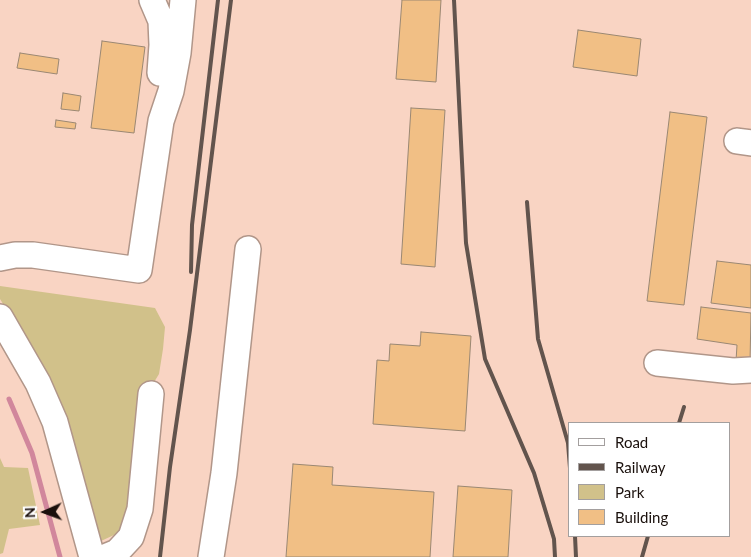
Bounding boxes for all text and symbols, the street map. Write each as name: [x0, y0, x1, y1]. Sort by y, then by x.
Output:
legend: [568, 422, 731, 537]
text: Road: [615, 433, 648, 451]
text: Railway: [615, 458, 666, 476]
text: Park: [615, 483, 644, 501]
north arrow: [20, 487, 70, 537]
text: N: [21, 507, 38, 518]
text: Building: [615, 508, 668, 526]

